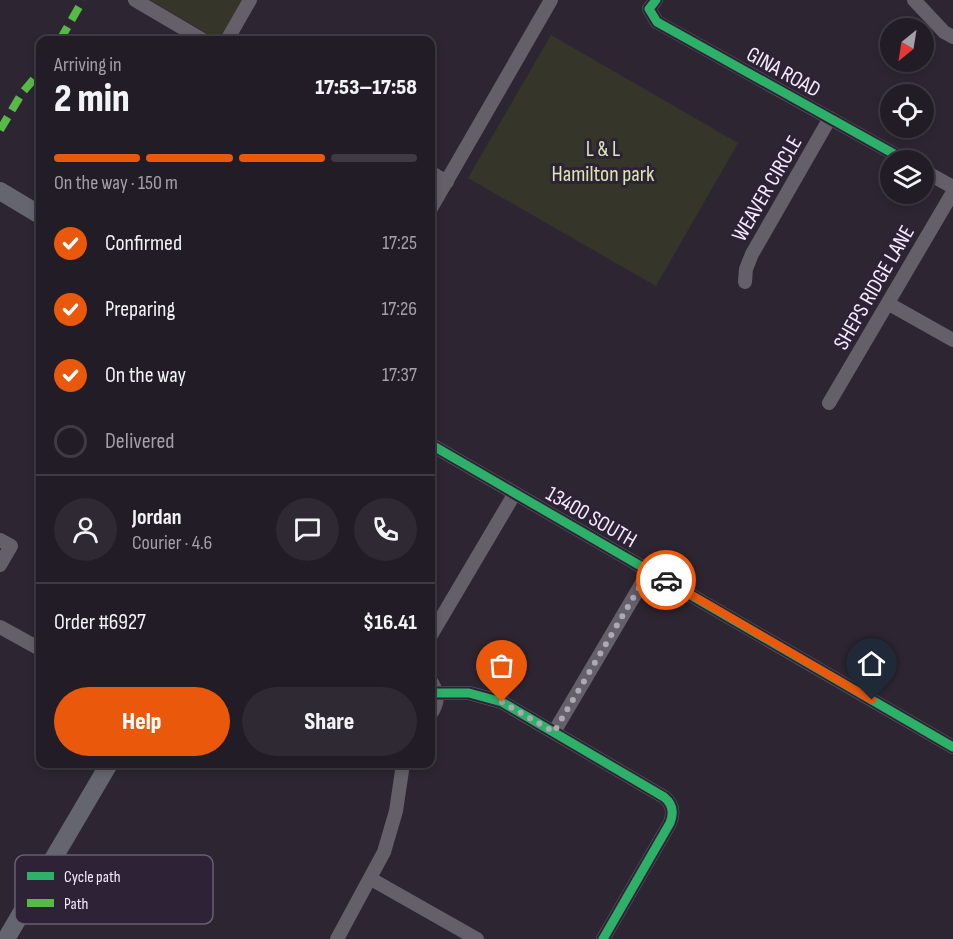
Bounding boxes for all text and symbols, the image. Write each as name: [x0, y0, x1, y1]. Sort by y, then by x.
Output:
north arrow: [880, 18, 934, 72]
map controls: [880, 18, 934, 204]
street label: GINA ROAD: [741, 41, 825, 104]
text: Arriving in: [54, 53, 122, 77]
text: 17:53–17:58: [315, 74, 417, 101]
text: 2 min: [54, 76, 130, 123]
button: locate: [880, 84, 934, 138]
street label: WEAVER CIRCLE: [726, 131, 808, 246]
park label: L & L Hamilton park: [552, 136, 655, 188]
button: layers: [880, 150, 934, 204]
text: On the way · 150 m: [54, 171, 178, 195]
street label: SHEPS RIDGE LANE: [828, 221, 921, 355]
icon: check: [54, 227, 87, 260]
text: Confirmed: [105, 230, 182, 257]
text: 17:25: [382, 231, 417, 255]
icon: check: [54, 293, 87, 326]
text: Preparing: [105, 296, 175, 323]
text: 17:26: [381, 297, 417, 321]
icon: check: [54, 359, 87, 392]
text: On the way: [105, 362, 186, 389]
text: 17:37: [382, 363, 417, 387]
text: Delivered: [105, 428, 174, 455]
street label: 13400 SOUTH: [541, 480, 642, 554]
button: person: [54, 498, 117, 561]
button: chat: [276, 498, 339, 561]
button: phone: [354, 498, 417, 561]
text: Jordan: [132, 504, 181, 531]
text: Courier · 4.6: [132, 531, 212, 555]
courier: [636, 550, 696, 610]
icon: car: [650, 564, 683, 597]
text: Order #6927: [54, 609, 146, 636]
text: $16.41: [363, 609, 417, 636]
pin: [846, 638, 897, 700]
pin: [476, 640, 527, 702]
icon: home: [855, 647, 888, 680]
icon: bag: [485, 649, 518, 682]
button: Help: [54, 687, 230, 756]
button: Share: [242, 687, 417, 756]
legend: [15, 855, 213, 924]
text: Cycle path: [64, 868, 121, 887]
text: Path: [64, 895, 88, 914]

